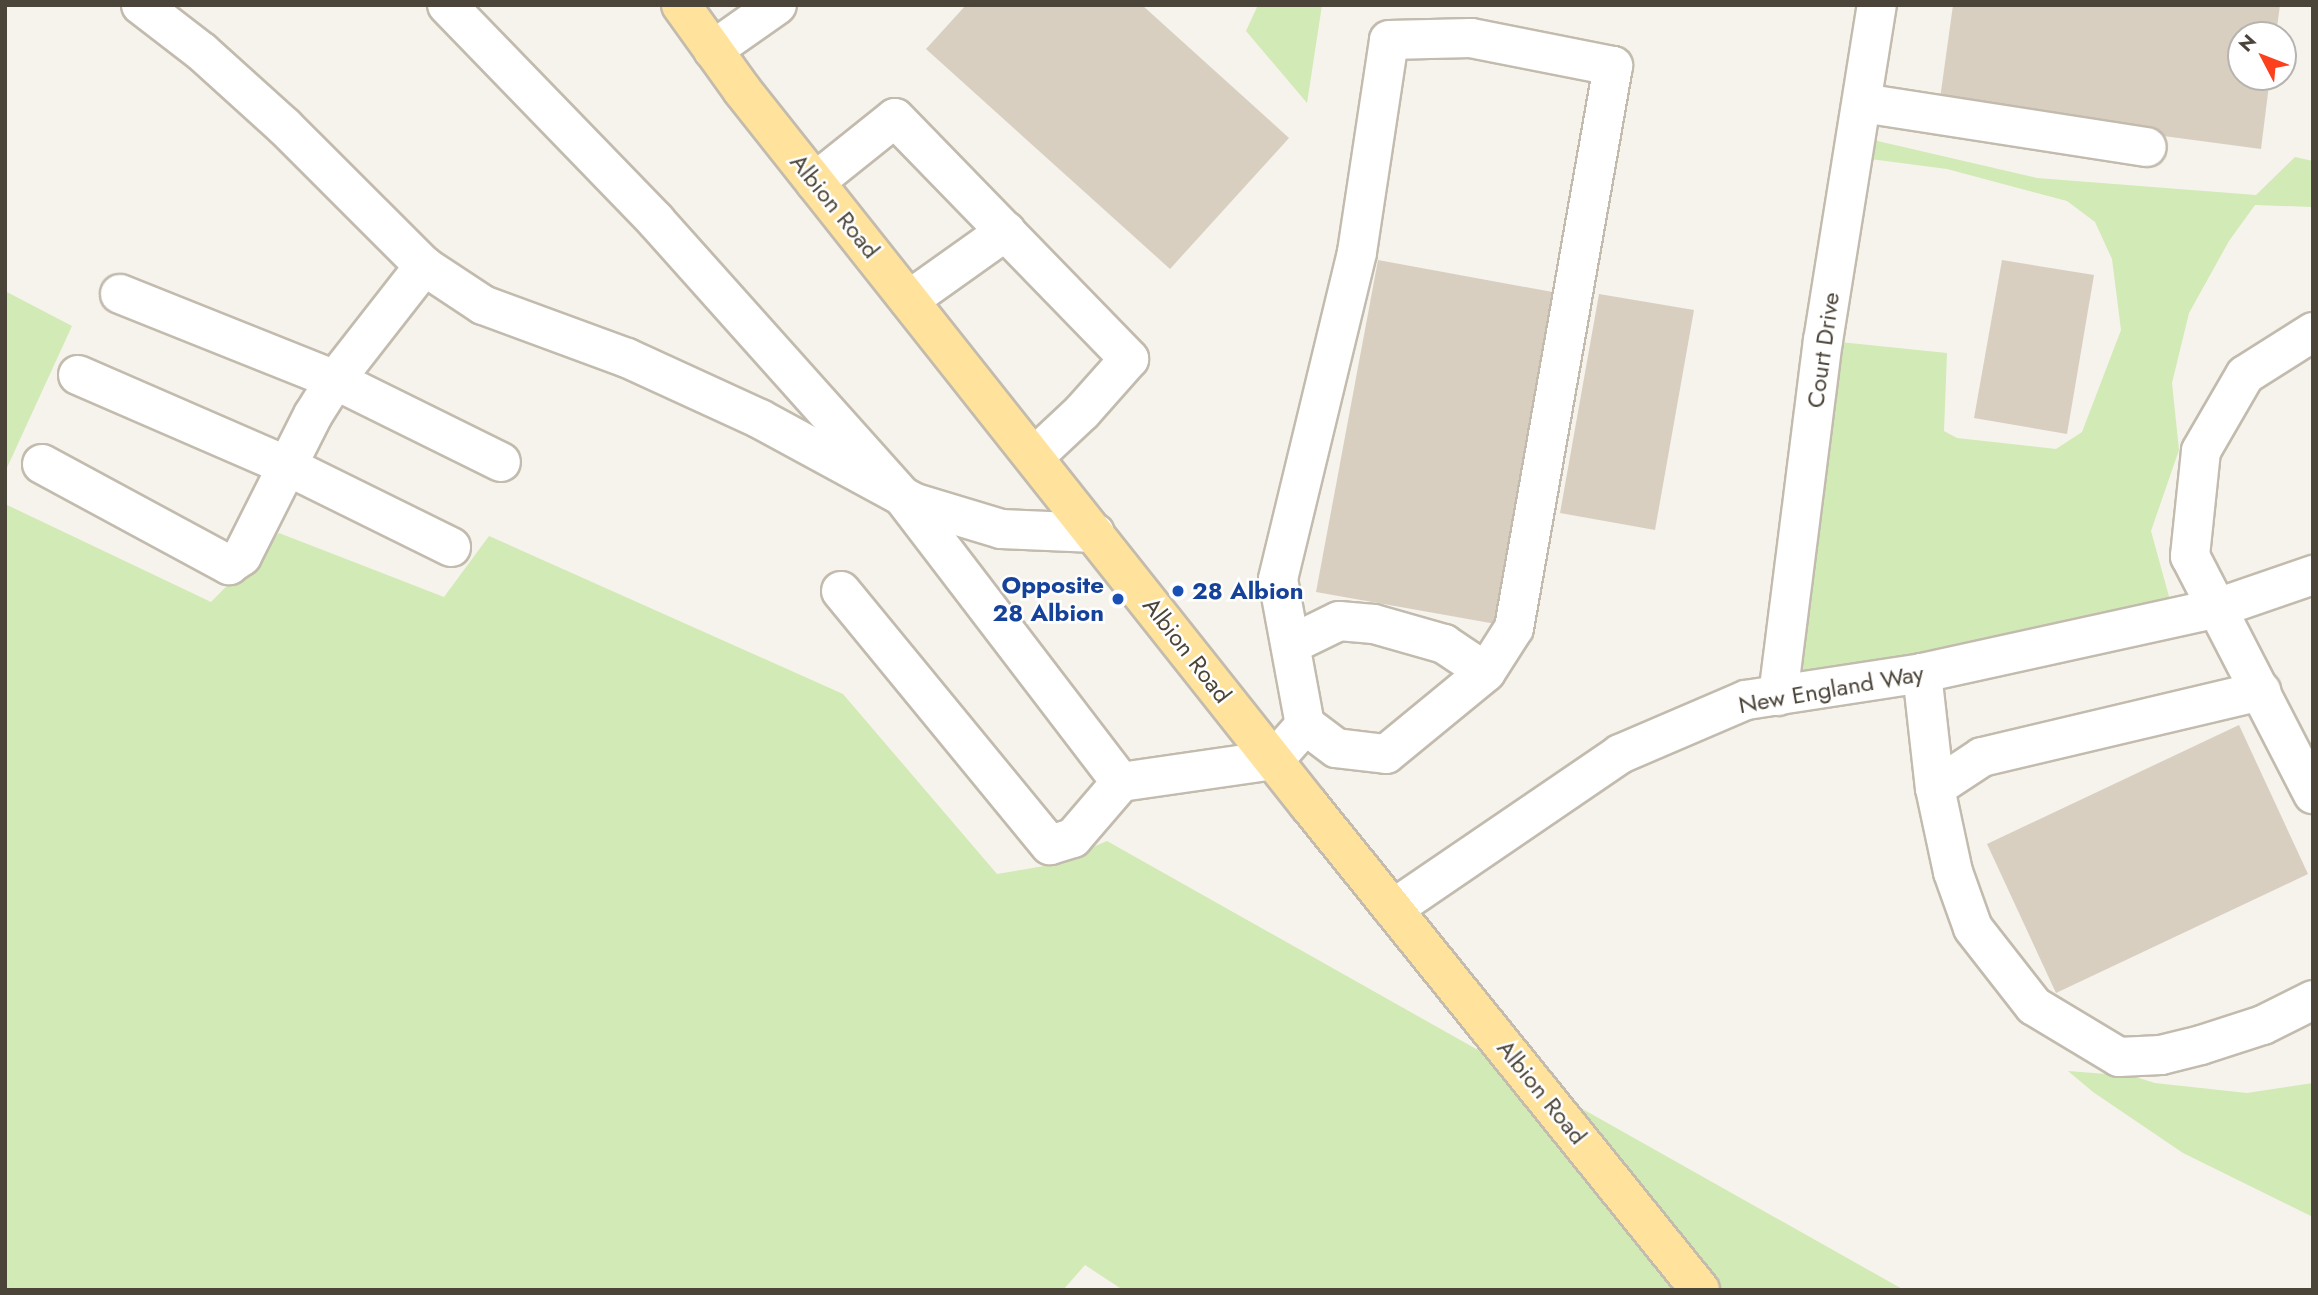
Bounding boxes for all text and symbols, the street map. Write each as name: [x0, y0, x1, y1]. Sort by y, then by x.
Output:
north arrow: [2227, 21, 2297, 91]
text: N: [2232, 28, 2263, 58]
street label: Albion Road: [784, 148, 886, 264]
street label: Court Drive: [1801, 290, 1845, 410]
place label: Opposite 28 Albion: [992, 571, 1104, 627]
place label: 28 Albion: [1192, 577, 1304, 605]
marker: 28 Albion: [1170, 583, 1186, 599]
marker: Opposite 28 Albion: [1110, 591, 1126, 607]
street label: Albion Road: [1137, 592, 1237, 708]
street label: New England Way: [1736, 659, 1926, 719]
street label: Albion Road: [1491, 1034, 1593, 1150]

